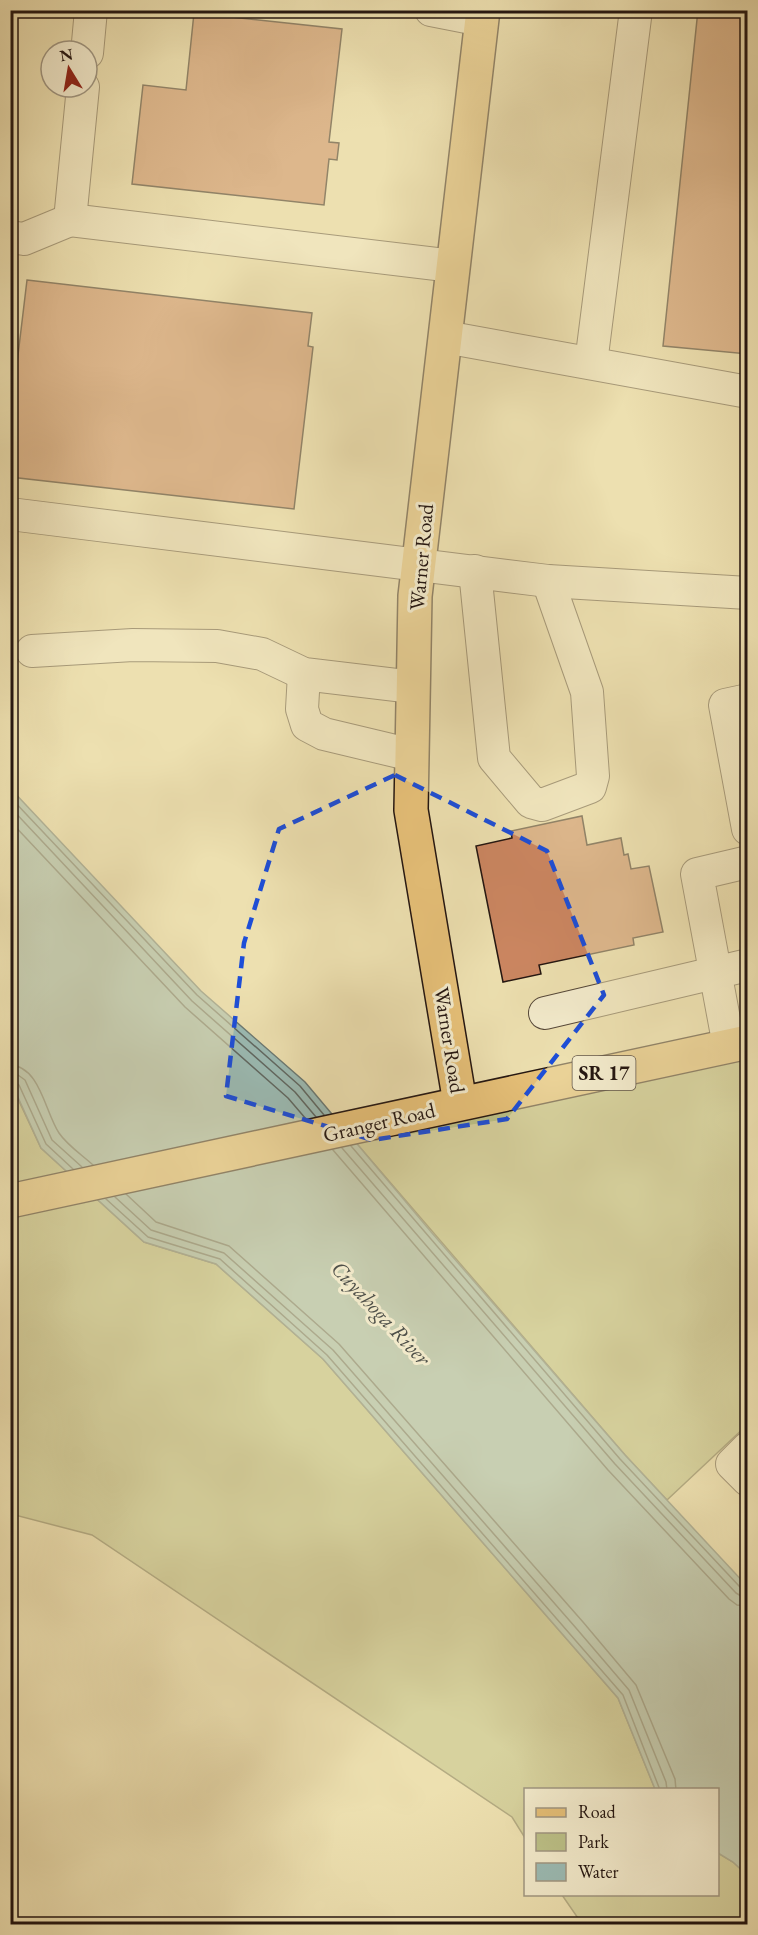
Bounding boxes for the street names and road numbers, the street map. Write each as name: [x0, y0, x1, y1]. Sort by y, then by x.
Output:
street label: Warner Road: [403, 502, 439, 611]
street label: Warner Road: [428, 985, 472, 1095]
road number: SR 17: [572, 1056, 636, 1090]
street label: Granger Road: [320, 1096, 438, 1148]

